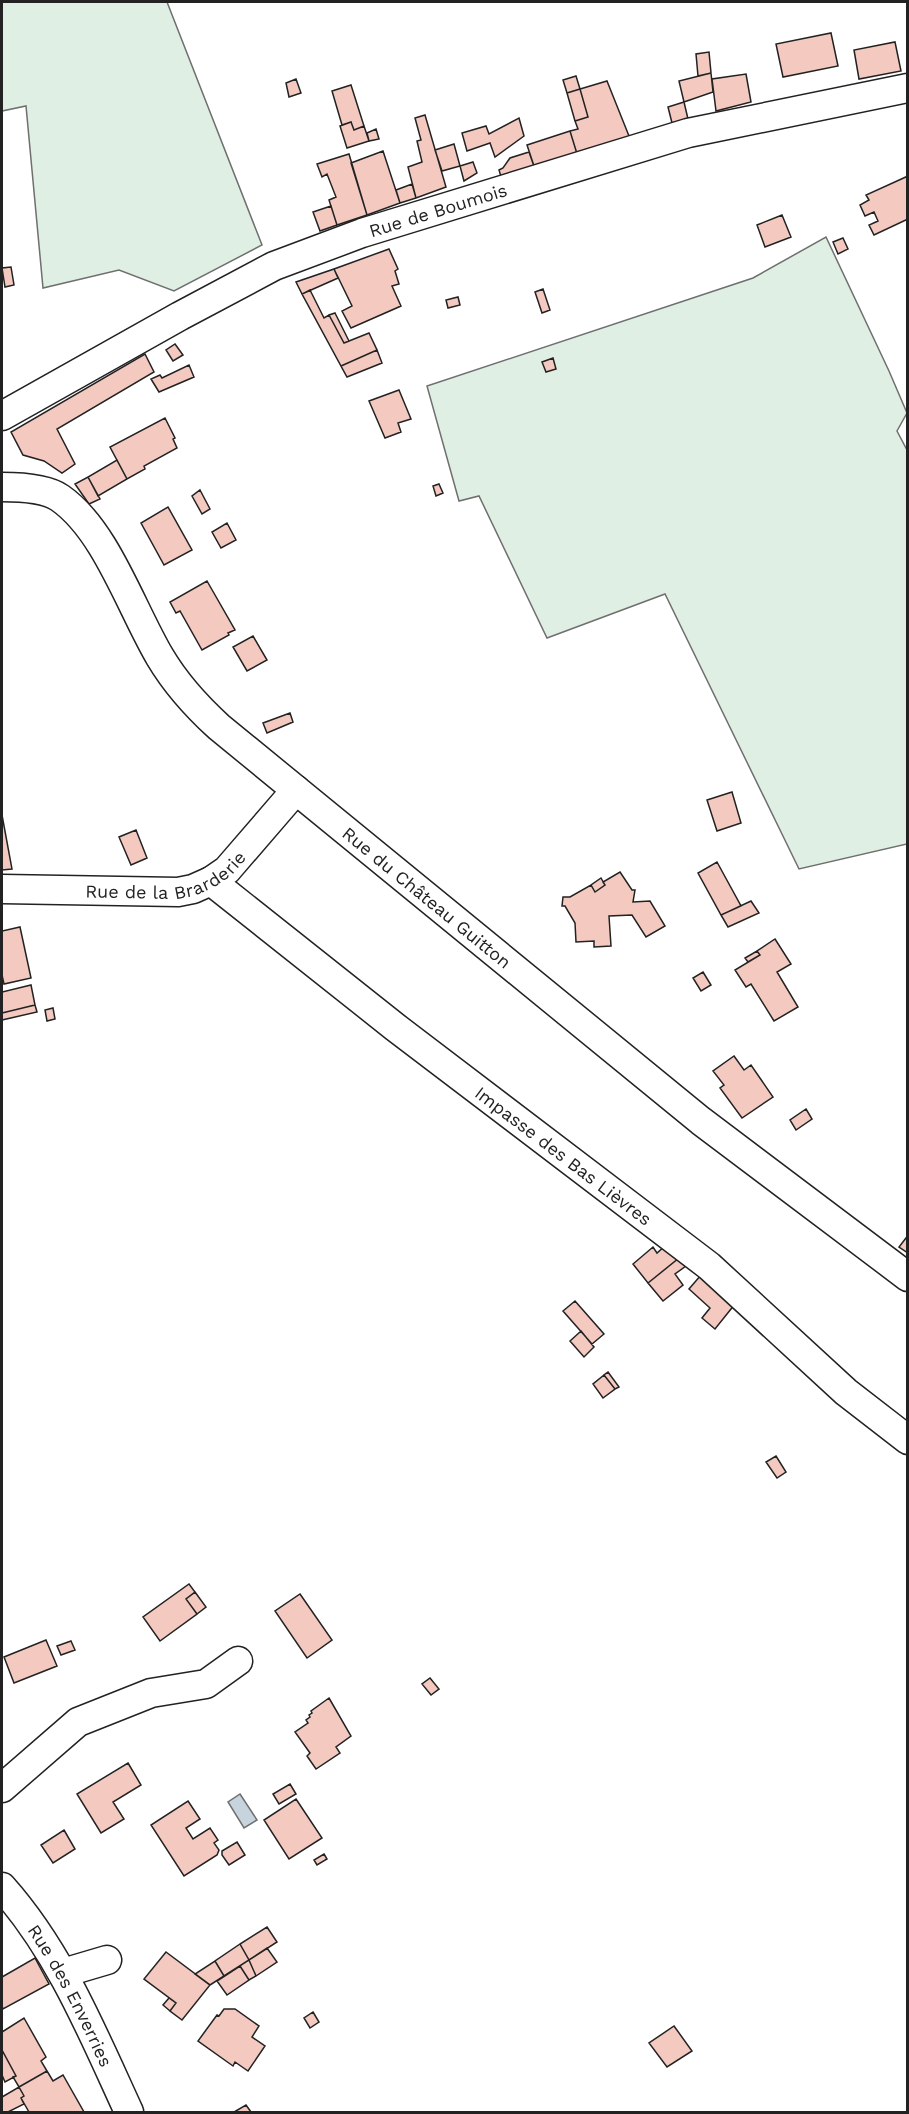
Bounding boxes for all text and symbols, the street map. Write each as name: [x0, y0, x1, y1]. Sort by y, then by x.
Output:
street label: Rue de Boumois: [366, 179, 509, 241]
street label: Rue du Château Guitton: [339, 822, 516, 972]
street label: Rue de la Brarderie: [85, 846, 249, 903]
street label: Impasse des Bas Lièvres: [471, 1082, 656, 1229]
street label: Rue des Enverries: [24, 1920, 117, 2070]

